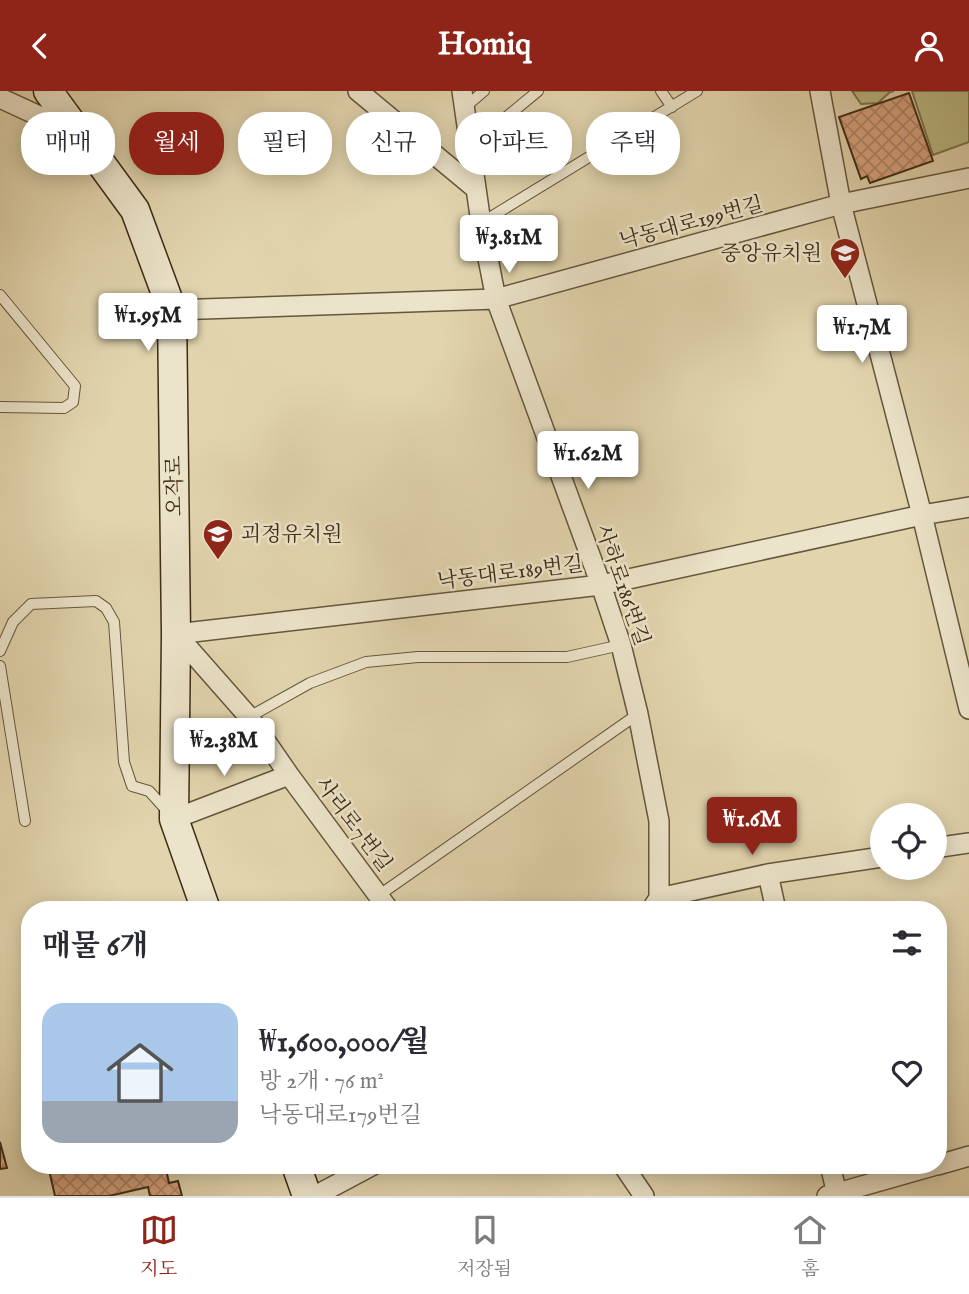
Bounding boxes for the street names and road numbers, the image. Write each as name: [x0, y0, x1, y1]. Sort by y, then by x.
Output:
street label: 낙동대로199번길: [616, 191, 766, 256]
street label: 오작로: [161, 455, 190, 517]
street label: 사하로186번길: [588, 521, 655, 650]
street label: 낙동대로189번길: [436, 551, 585, 596]
street label: 사리로7번길: [309, 772, 397, 877]

